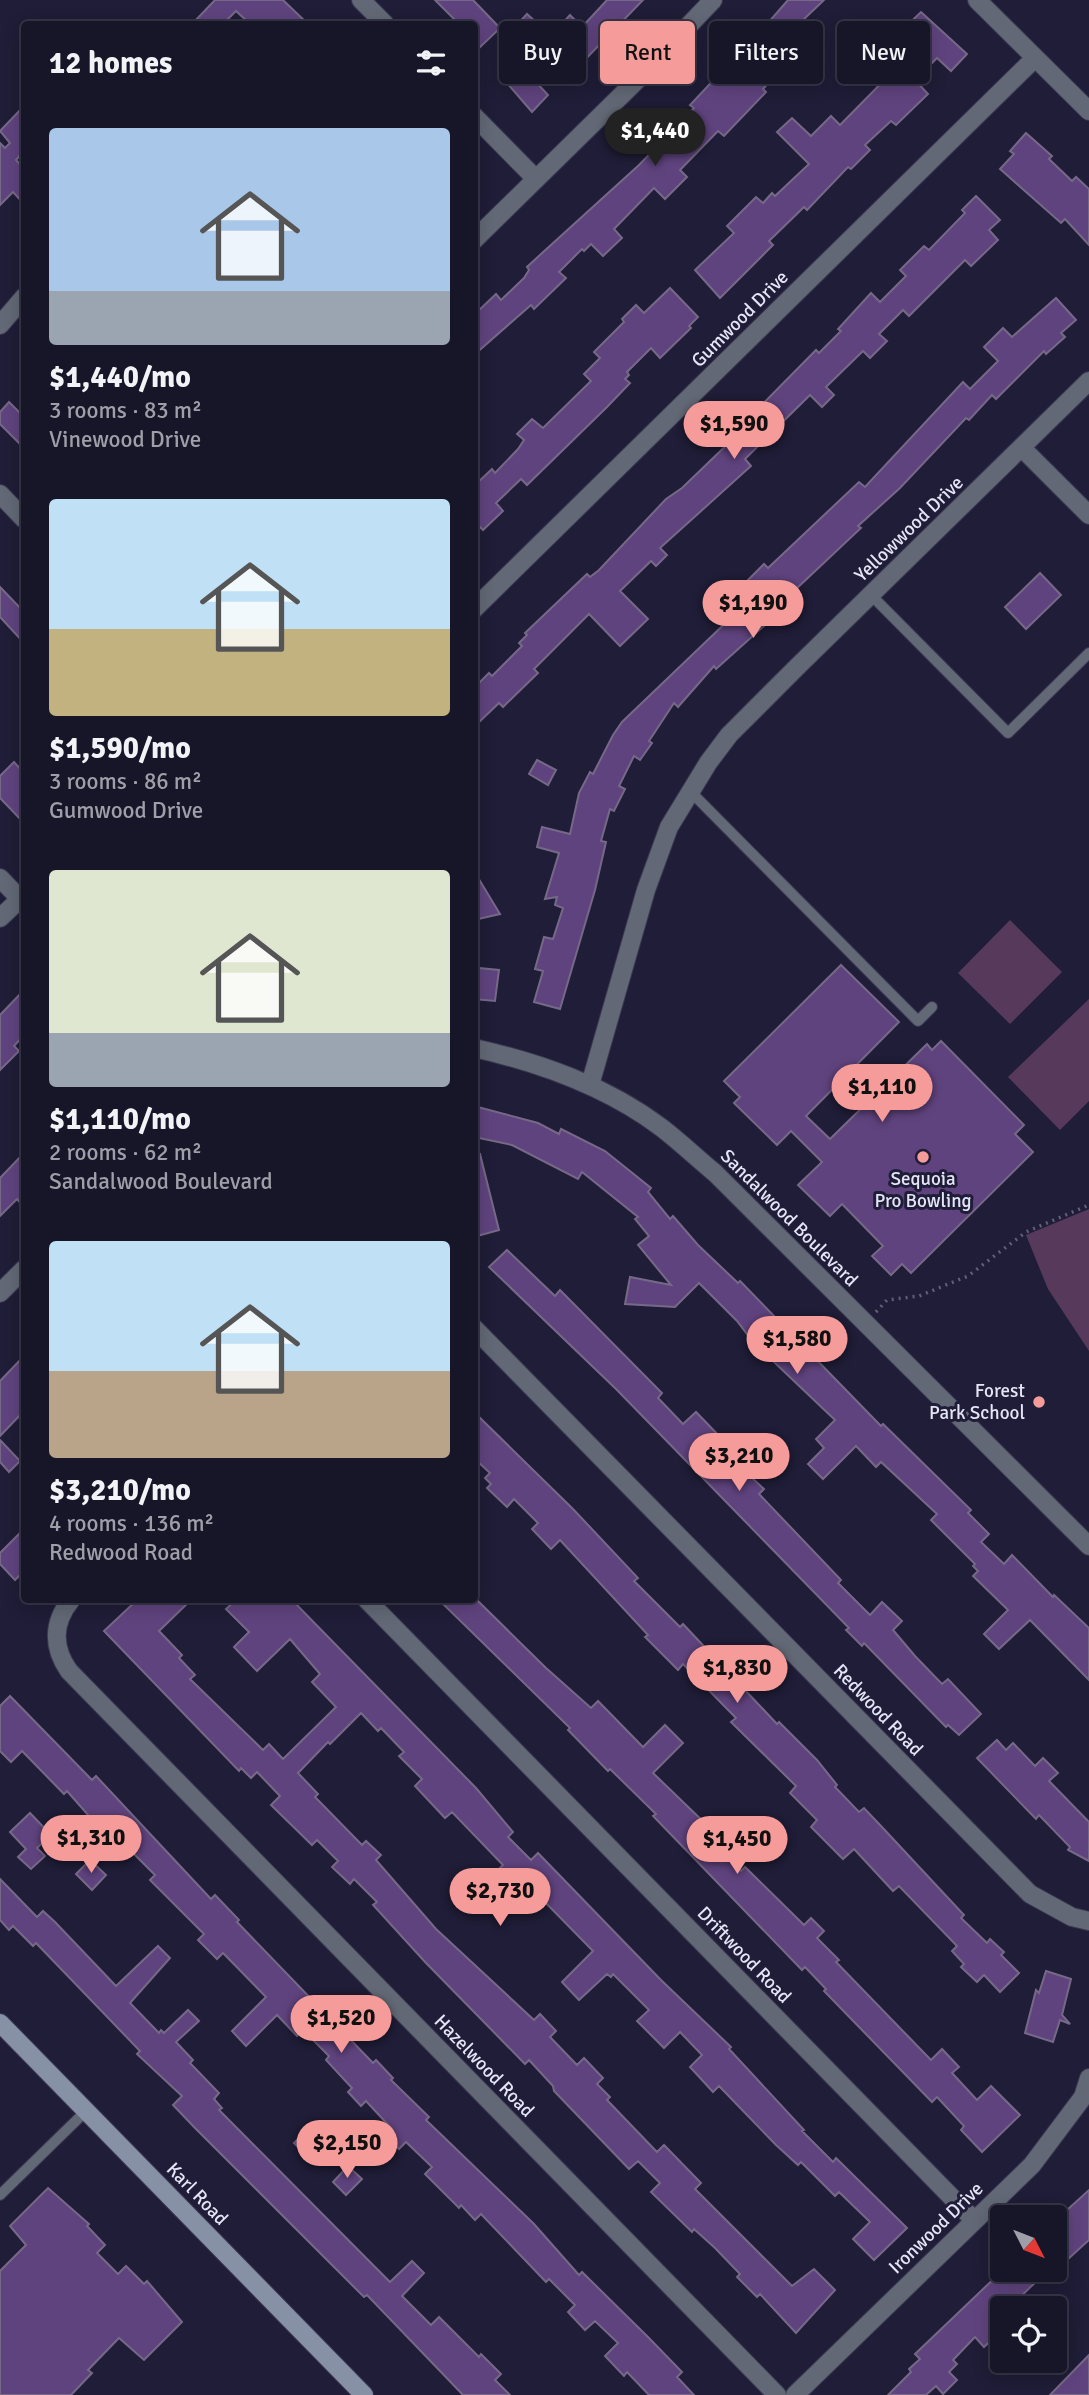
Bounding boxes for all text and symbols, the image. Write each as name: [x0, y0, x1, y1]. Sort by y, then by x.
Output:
chip: Buy: [499, 21, 586, 84]
chip: Rent: [600, 21, 695, 84]
chip: Filters: [709, 21, 823, 84]
chip: New: [837, 21, 930, 84]
icon: filters: [412, 44, 450, 82]
text: 12 homes: [49, 45, 172, 82]
pin: $1,440: [598, 108, 712, 168]
text: $1,440: [621, 116, 689, 145]
icon: home: [187, 173, 313, 299]
street label: Gumwood Drive: [686, 265, 794, 373]
text: $1,440/mo: [49, 359, 191, 396]
text: 3 rooms · 83 m²: [49, 396, 202, 425]
pin: $1,590: [677, 402, 791, 461]
text: $1,590: [700, 409, 768, 438]
text: Vinewood Drive: [49, 425, 201, 454]
street label: Yellowwood Drive: [850, 471, 968, 587]
icon: home: [187, 544, 313, 670]
pin: $1,190: [696, 580, 810, 640]
text: $1,190: [719, 588, 787, 617]
text: $1,590/mo: [49, 730, 191, 767]
text: 3 rooms · 86 m²: [49, 767, 202, 796]
text: Gumwood Drive: [49, 796, 203, 825]
icon: home: [187, 915, 313, 1041]
pin: $1,110: [825, 1064, 939, 1124]
text: $1,110: [848, 1072, 916, 1101]
text: $1,110/mo: [49, 1101, 191, 1138]
text: 2 rooms · 62 m²: [49, 1138, 202, 1167]
street label: Sandalwood Boulevard: [715, 1144, 863, 1292]
marker: Sequoia Pro Bowling: [915, 1149, 931, 1165]
text: Sandalwood Boulevard: [49, 1167, 273, 1196]
place label: Sequoia Pro Bowling: [874, 1167, 972, 1213]
icon: home: [187, 1286, 313, 1412]
pin: $1,580: [740, 1316, 854, 1376]
text: $1,580: [763, 1324, 831, 1353]
place label: Forest Park School: [929, 1379, 1025, 1425]
marker: Forest Park School: [1031, 1394, 1047, 1410]
pin: $3,210: [682, 1434, 796, 1493]
text: $3,210: [705, 1441, 773, 1470]
text: $3,210/mo: [49, 1472, 191, 1509]
text: 4 rooms · 136 m²: [49, 1509, 214, 1538]
text: Redwood Road: [49, 1538, 193, 1567]
pin: $1,830: [680, 1646, 794, 1705]
text: $1,830: [703, 1653, 771, 1682]
street label: Redwood Road: [828, 1659, 928, 1761]
pin: $1,310: [34, 1815, 148, 1875]
pin: $1,450: [680, 1816, 794, 1876]
text: $1,310: [57, 1823, 125, 1852]
text: $1,450: [703, 1824, 771, 1853]
pin: $2,730: [443, 1868, 557, 1928]
text: $2,730: [466, 1876, 534, 1905]
street label: Driftwood Road: [692, 1902, 796, 2008]
pin: $1,520: [284, 1996, 398, 2055]
text: $1,520: [307, 2003, 375, 2032]
street label: Hazelwood Road: [429, 2010, 539, 2122]
pin: $2,150: [290, 2120, 404, 2180]
text: $2,150: [313, 2128, 381, 2157]
street label: Karl Road: [161, 2157, 233, 2231]
street label: Ironwood Drive: [884, 2177, 988, 2279]
north arrow: [990, 2205, 1068, 2282]
map controls: [990, 2205, 1067, 2373]
button: locate: [990, 2296, 1067, 2373]

